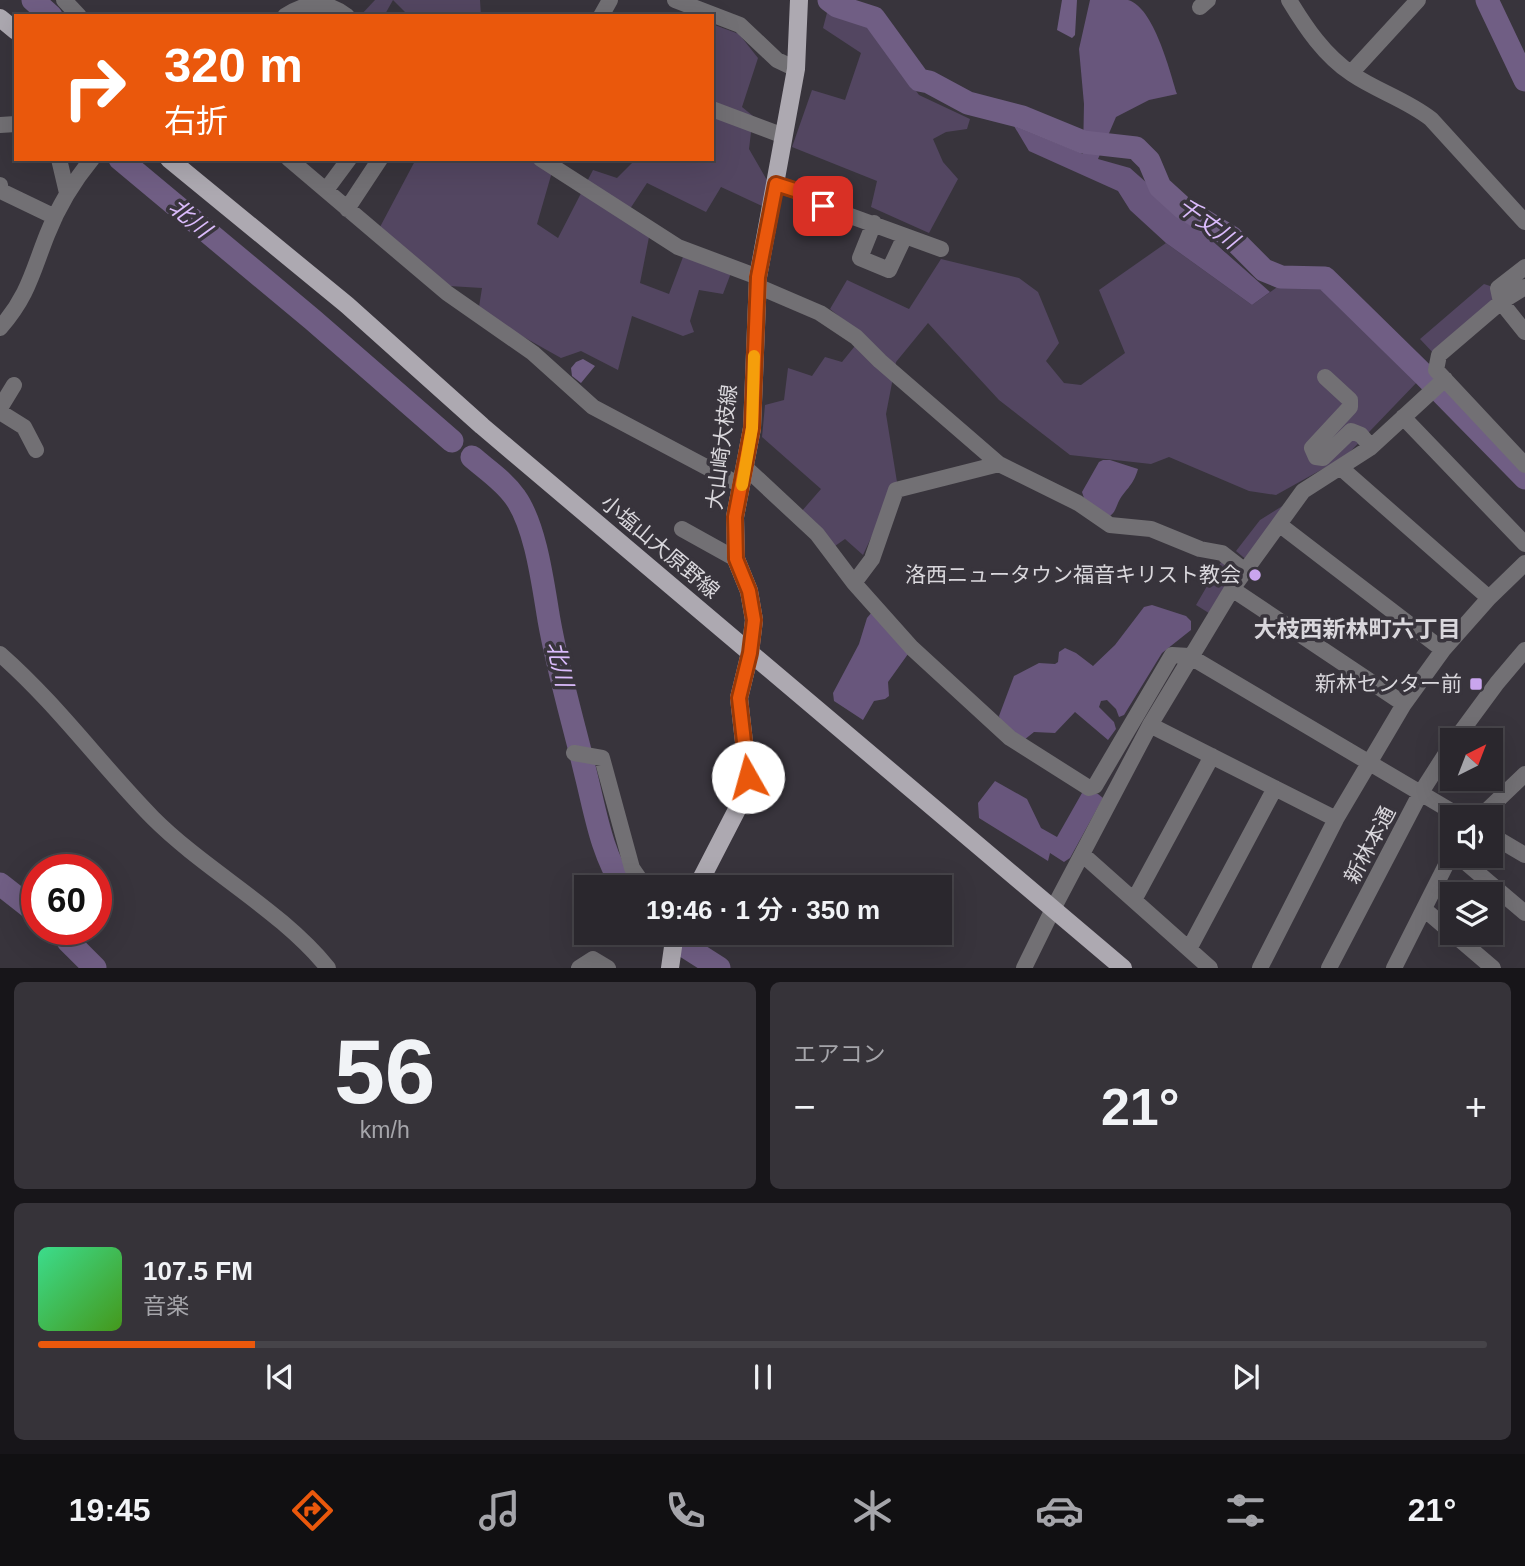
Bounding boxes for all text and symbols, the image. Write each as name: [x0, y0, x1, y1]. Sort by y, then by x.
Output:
text: 320 m: [164, 38, 303, 92]
icon: right: [49, 42, 140, 133]
text: 右折: [164, 103, 228, 139]
pin: [793, 176, 853, 236]
icon: arrive: [804, 187, 842, 225]
water label: 千丈川: [1172, 192, 1246, 256]
water label: 北川: [164, 193, 218, 245]
street label: 大山崎大枝線: [702, 383, 741, 511]
street label: 小塩山大原野線: [597, 491, 724, 603]
place label: 洛西ニュータウン福音キリスト教会: [905, 563, 1241, 586]
marker: 洛西ニュータウン福音キリスト教会: [1247, 567, 1263, 583]
district label: 大枝西新林町六丁目: [1254, 616, 1461, 642]
water label: 北川: [542, 639, 579, 692]
place label: 新林センター前: [1315, 672, 1462, 695]
marker: 新林センター前: [1468, 676, 1484, 692]
north arrow: [1440, 728, 1503, 791]
map controls: [1440, 728, 1503, 945]
position arrow: [711, 740, 785, 814]
street label: 新林本通: [1340, 802, 1399, 887]
button: sound: [1440, 805, 1503, 868]
speed limit sign: 60: [21, 854, 112, 945]
button: layers: [1440, 882, 1503, 945]
text: 19:46 · 1 分 · 350 m: [646, 895, 880, 925]
text: 56: [334, 1021, 435, 1122]
text: エアコン: [794, 1041, 886, 1067]
text: 21°: [1101, 1078, 1180, 1136]
text: −: [794, 1086, 816, 1128]
text: +: [1465, 1086, 1487, 1128]
text: km/h: [360, 1117, 410, 1143]
text: 107.5 FM: [143, 1256, 253, 1286]
text: 音楽: [143, 1293, 189, 1319]
icon: previous: [261, 1358, 299, 1396]
icon: pause: [744, 1358, 782, 1396]
icon: next: [1227, 1358, 1265, 1396]
icon: directions: [288, 1486, 337, 1535]
icon: music: [475, 1486, 524, 1535]
icon: phone: [661, 1486, 710, 1535]
icon: climate: [848, 1486, 897, 1535]
icon: car: [1035, 1486, 1084, 1535]
icon: filters: [1221, 1486, 1270, 1535]
text: 19:45: [69, 1492, 151, 1528]
text: 21°: [1408, 1492, 1456, 1528]

